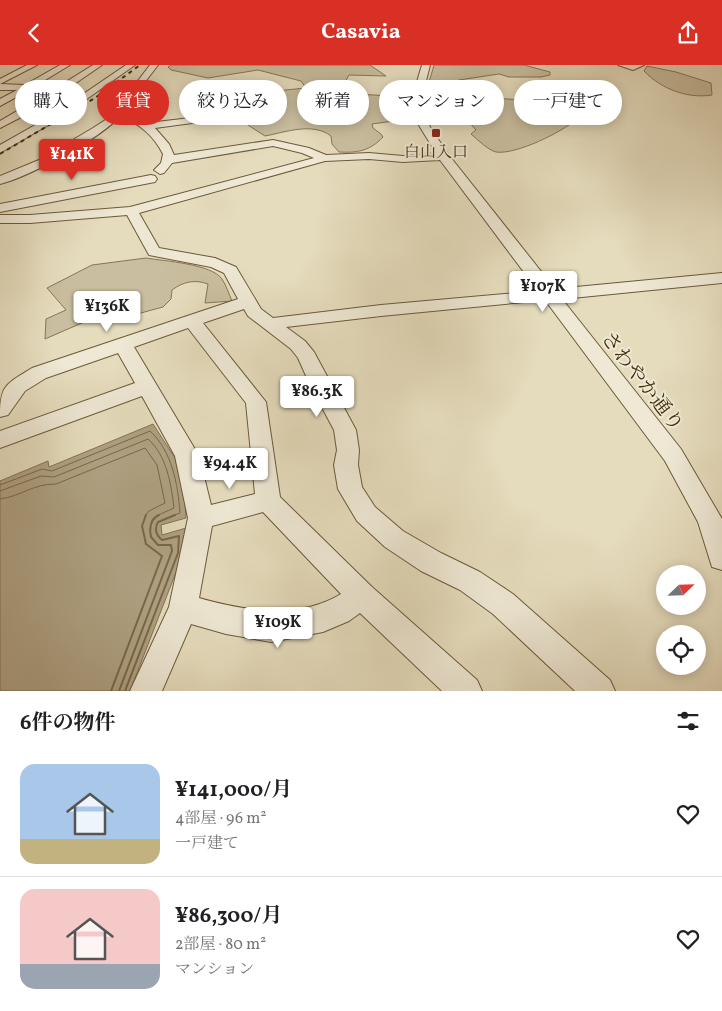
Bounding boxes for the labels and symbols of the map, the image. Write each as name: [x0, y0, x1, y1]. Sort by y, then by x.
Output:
marker: 白山入口: [430, 127, 442, 139]
pin: ¥141K: [37, 139, 107, 181]
place label: 白山入口: [404, 142, 468, 164]
pin: ¥107K: [508, 271, 578, 313]
pin: ¥136K: [72, 291, 142, 333]
street label: さわやか通り: [593, 326, 689, 438]
pin: ¥86.3K: [276, 375, 358, 418]
pin: ¥94.4K: [189, 447, 271, 490]
north arrow: [656, 565, 706, 615]
pin: ¥109K: [243, 607, 313, 649]

